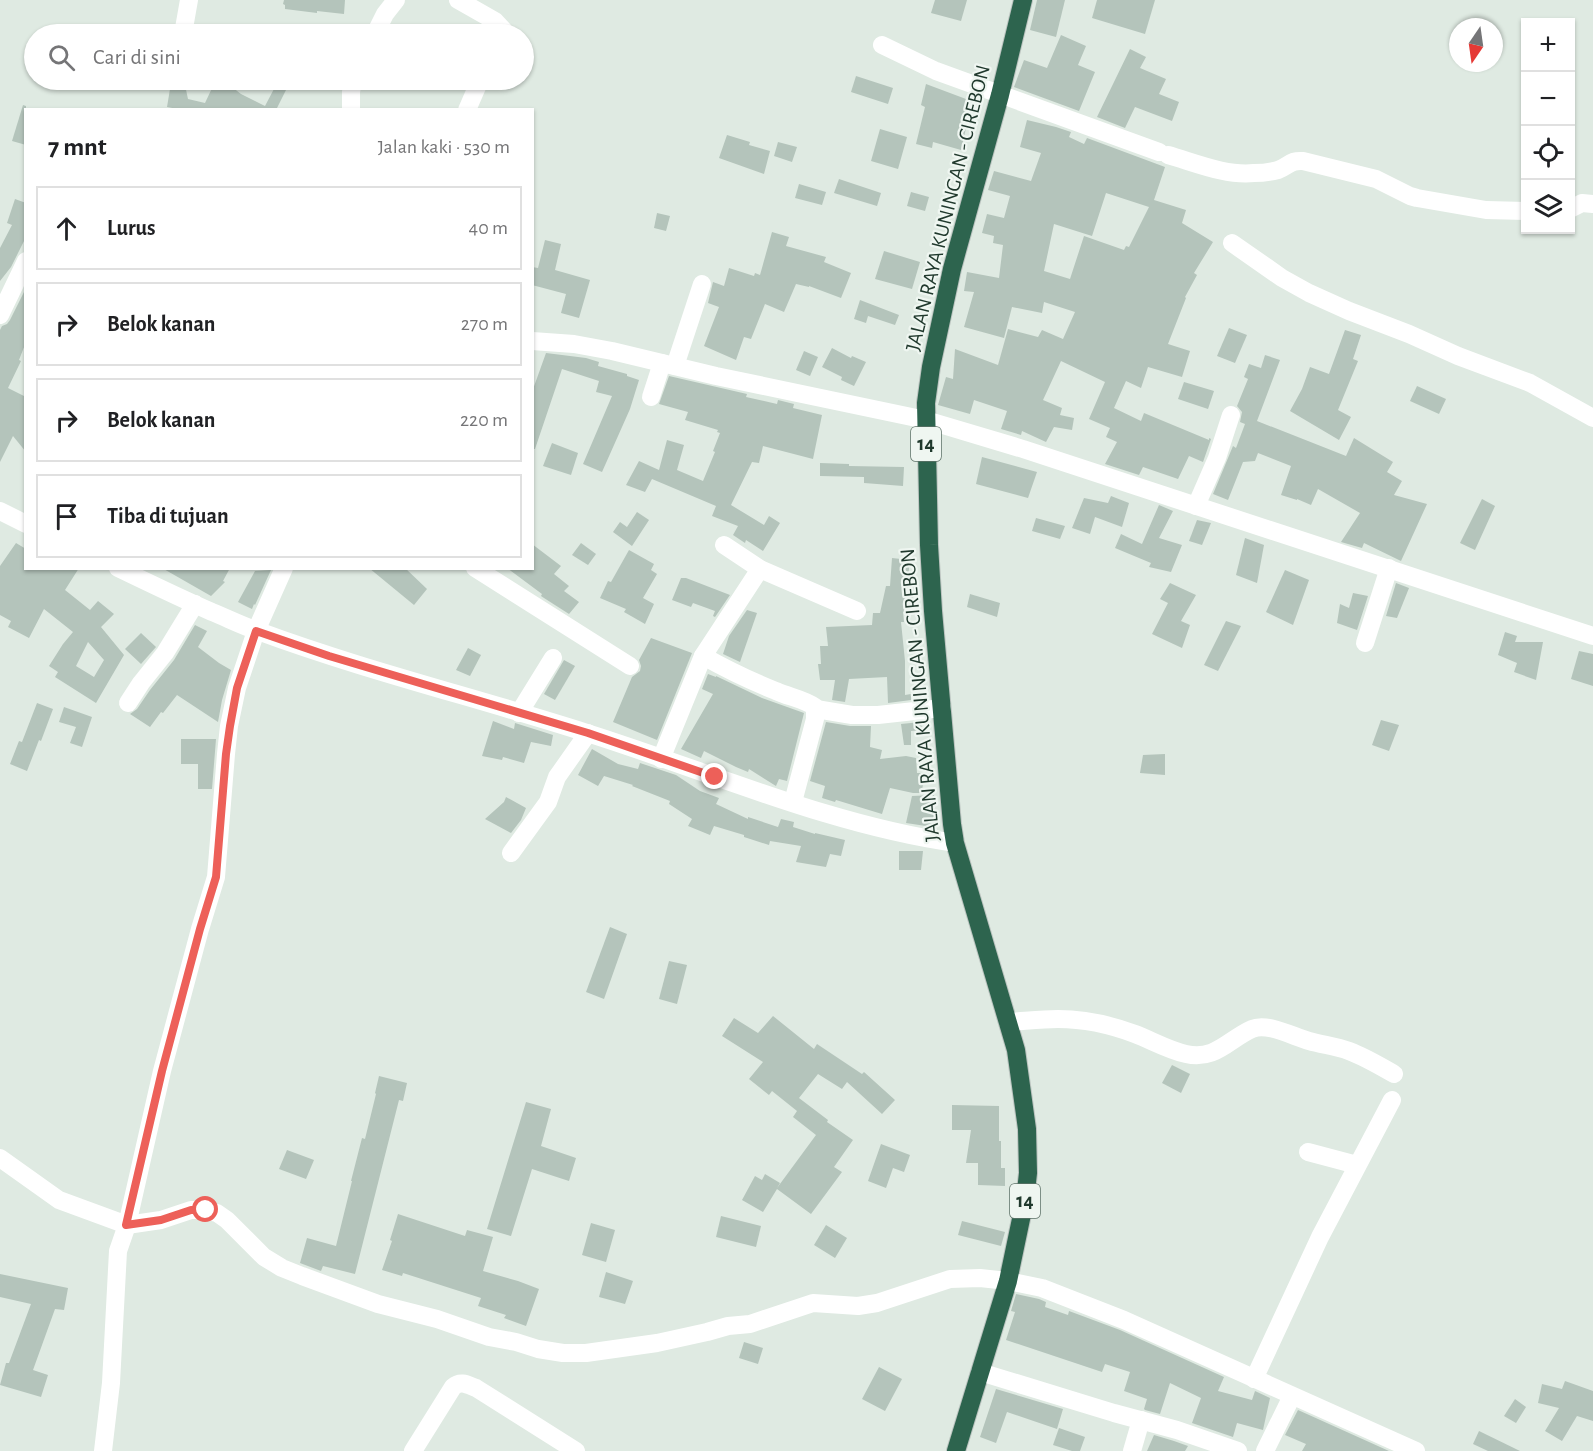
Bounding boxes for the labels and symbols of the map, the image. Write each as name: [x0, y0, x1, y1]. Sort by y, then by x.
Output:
north arrow: [1449, 18, 1503, 72]
street label: JALAN RAYA KUNINGAN - CIREBON: [902, 63, 994, 353]
road number: 14: [911, 427, 941, 461]
street label: JALAN RAYA KUNINGAN - CIREBON: [897, 548, 943, 842]
route end: [701, 763, 727, 789]
road number: 14: [1010, 1184, 1040, 1218]
route start: [192, 1196, 218, 1222]

